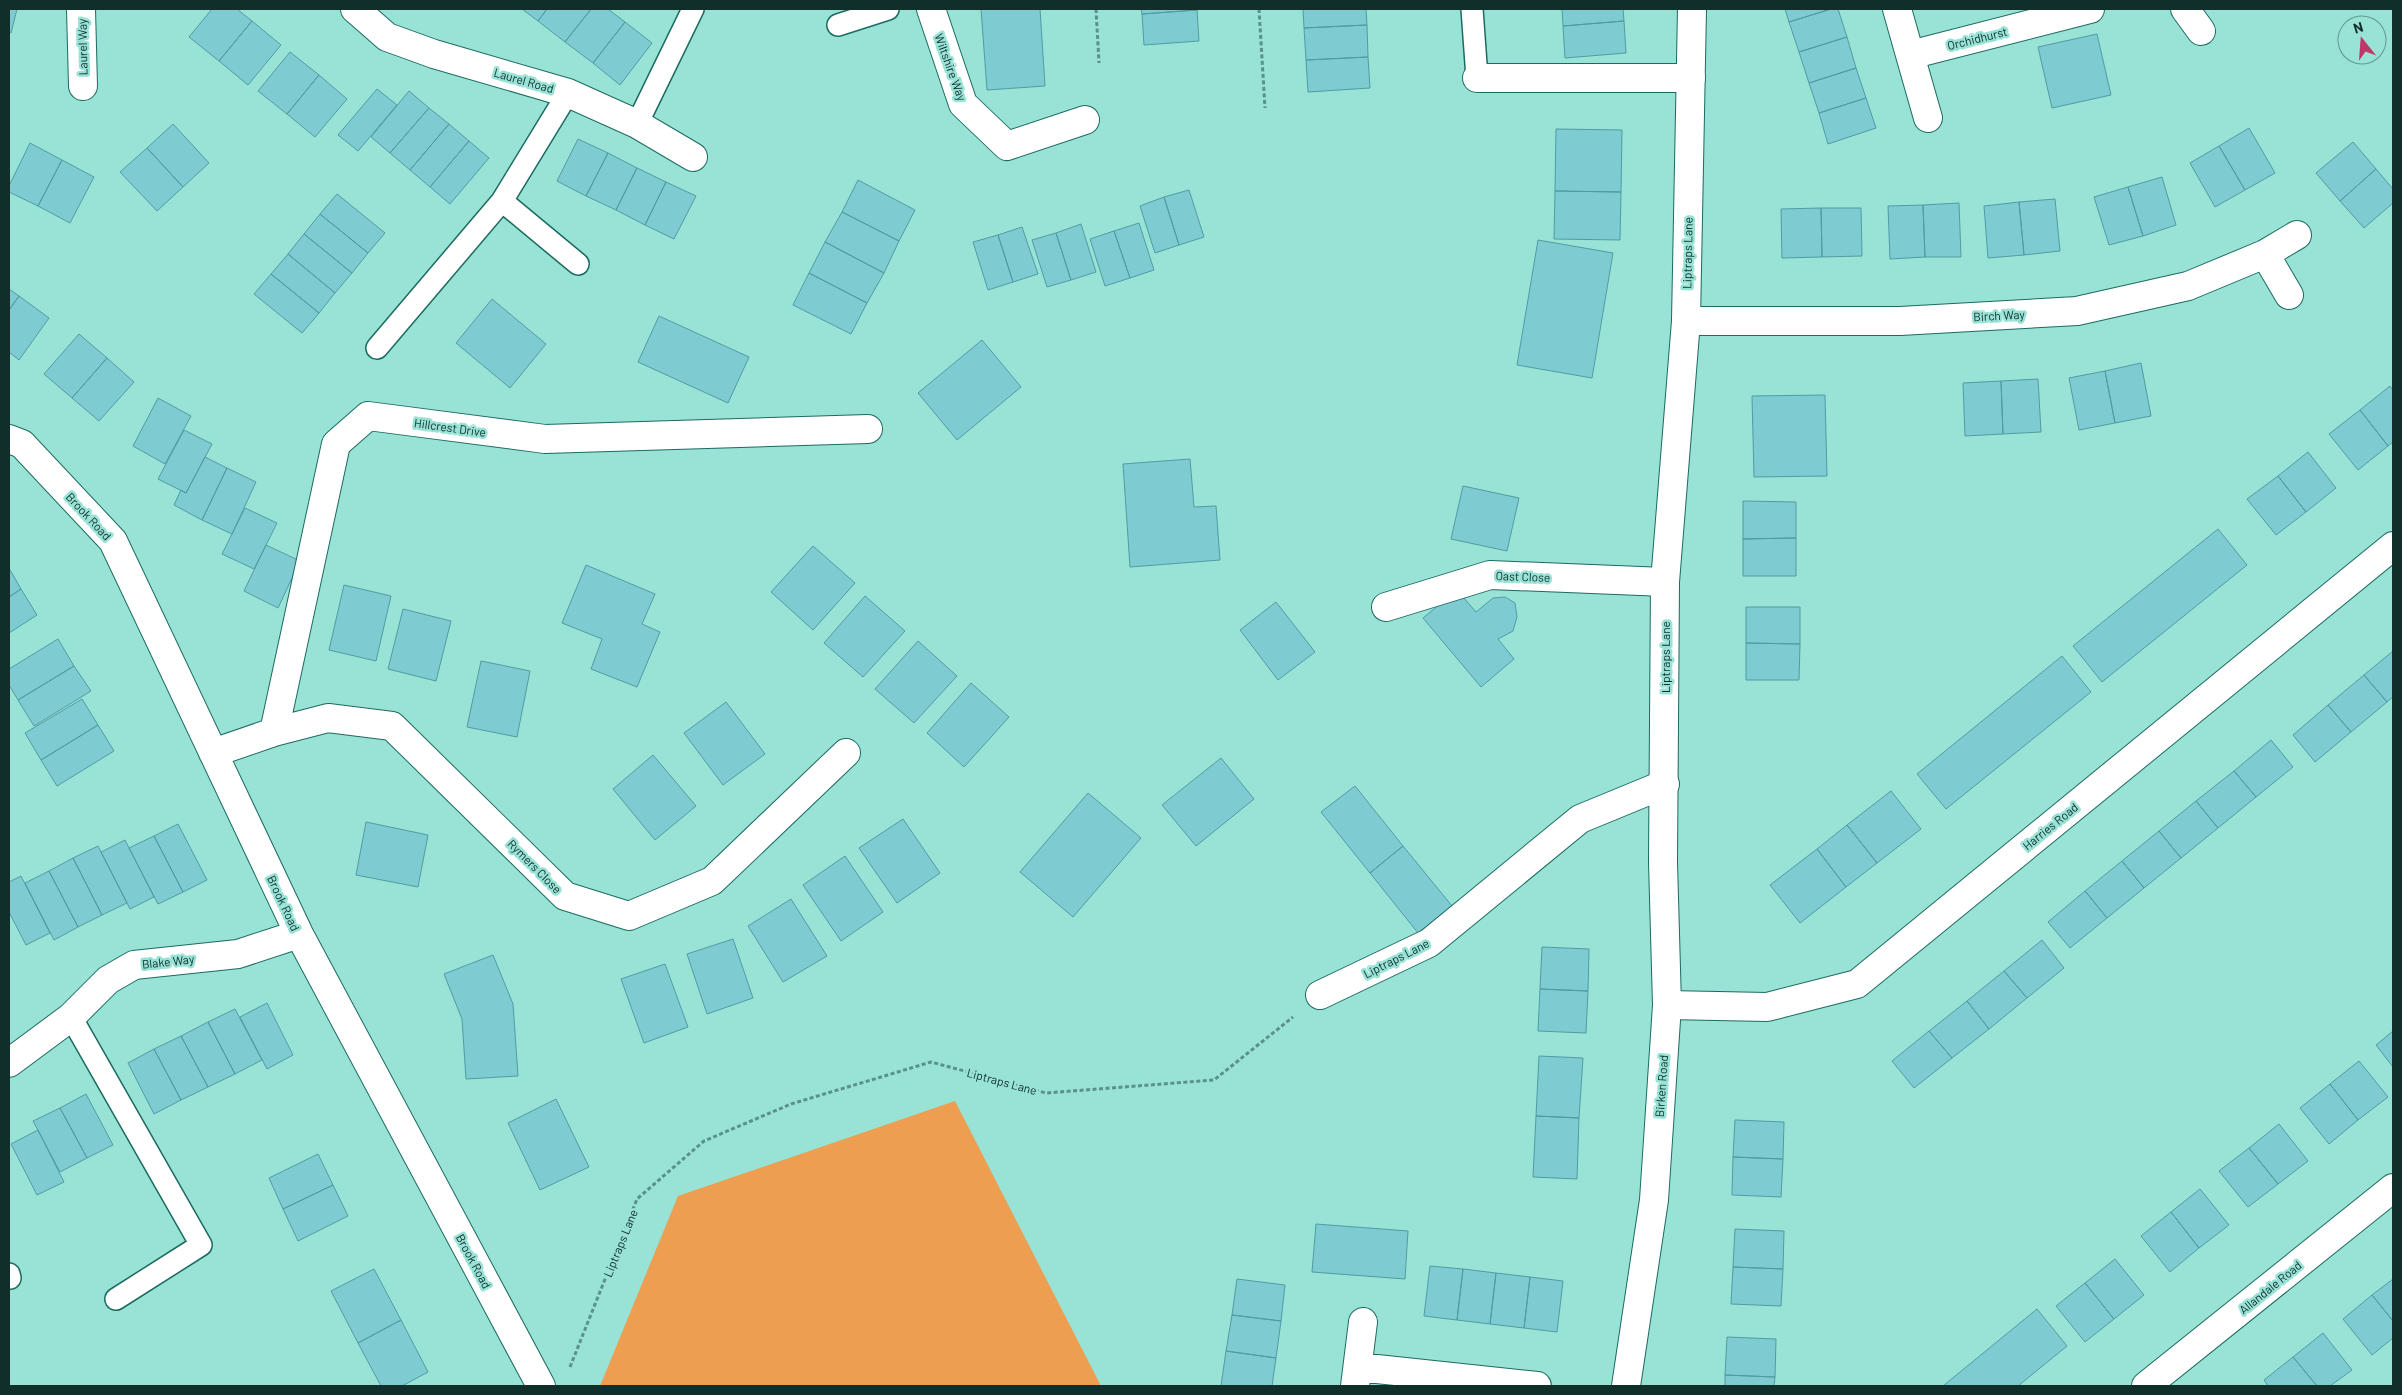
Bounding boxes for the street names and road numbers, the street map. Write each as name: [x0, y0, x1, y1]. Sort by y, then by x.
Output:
street label: Laurel Way: [74, 18, 89, 76]
street label: Orchidhurst: [1945, 24, 2009, 52]
street label: Wiltshire Way: [932, 31, 970, 103]
street label: Laurel Road: [492, 65, 556, 95]
street label: Liptraps Lane: [1679, 217, 1695, 289]
street label: Birch Way: [1973, 307, 2026, 323]
street label: Hillcrest Drive: [413, 415, 487, 439]
street label: Brook Road: [63, 489, 115, 543]
street label: Oast Close: [1495, 568, 1551, 584]
street label: Liptraps Lane: [1658, 621, 1672, 693]
street label: Harries Road: [2020, 800, 2080, 852]
street label: Rymers Close: [505, 836, 565, 896]
street label: Brook Road: [265, 873, 303, 933]
street label: Liptraps Lane: [1361, 935, 1431, 981]
street label: Blake Way: [141, 951, 195, 971]
street label: Birken Road: [1652, 1054, 1670, 1118]
street label: Liptraps Lane: [965, 1065, 1039, 1097]
street label: Liptraps Lane: [600, 1207, 640, 1279]
street label: Brook Road: [454, 1231, 494, 1291]
street label: Allandale Road: [2236, 1258, 2304, 1316]

